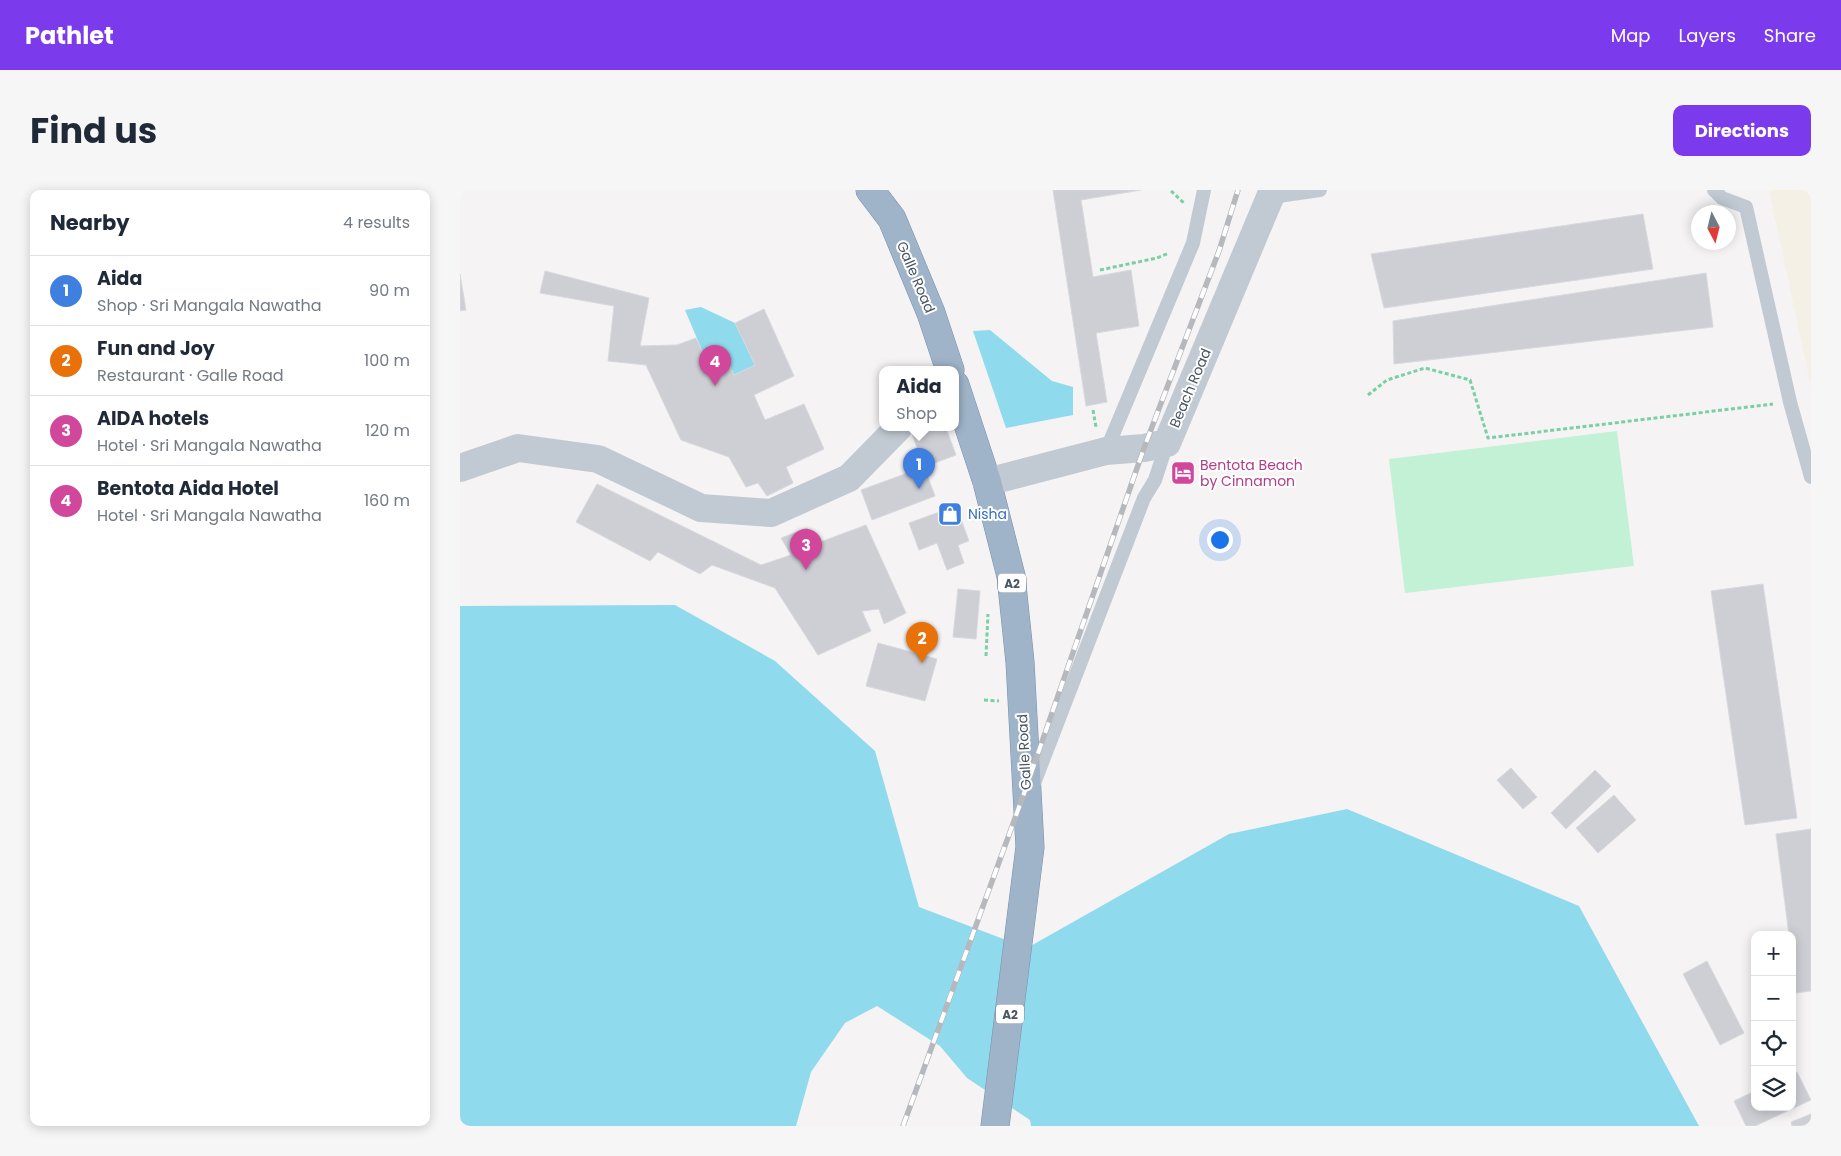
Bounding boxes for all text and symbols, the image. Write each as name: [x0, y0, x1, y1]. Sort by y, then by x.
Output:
text: Pathlet: [25, 19, 114, 52]
text: Map: [1611, 23, 1651, 48]
text: Layers: [1679, 23, 1736, 48]
text: Share: [1764, 23, 1816, 48]
button: Directions: [1673, 105, 1811, 156]
text: Find us: [30, 106, 157, 155]
north arrow: [1691, 205, 1736, 250]
text: Nearby: [50, 208, 130, 237]
text: 4 results: [343, 211, 410, 234]
street label: Galle Road: [892, 238, 940, 316]
text: Aida: [97, 265, 142, 292]
text: 1: [63, 279, 69, 302]
text: 90 m: [369, 279, 410, 302]
text: Shop · Sri Mangala Nawatha: [97, 294, 322, 317]
text: Fun and Joy: [97, 335, 215, 362]
pin: 4: [699, 345, 731, 386]
street label: Beach Road: [1164, 345, 1216, 431]
text: 2: [61, 349, 71, 372]
text: 100 m: [364, 349, 410, 372]
text: Restaurant · Galle Road: [97, 364, 284, 387]
popup: [879, 366, 959, 431]
text: Aida: [896, 373, 942, 400]
text: Shop: [896, 402, 937, 425]
text: AIDA hotels: [97, 405, 209, 432]
text: 3: [61, 419, 71, 442]
text: 120 m: [365, 419, 410, 442]
text: Hotel · Sri Mangala Nawatha: [97, 434, 322, 457]
pin: 1: [903, 448, 935, 489]
place label: Bentota Beach by Cinnamon: [1200, 455, 1303, 491]
hotel icon: Bentota Beach by Cinnamon: [1170, 460, 1196, 486]
text: Bentota Aida Hotel: [97, 475, 279, 502]
text: 4: [61, 489, 71, 512]
text: 160 m: [364, 489, 410, 512]
shop icon: Nisha: [937, 501, 963, 527]
text: Hotel · Sri Mangala Nawatha: [97, 504, 322, 527]
place label: Nisha: [968, 504, 1007, 524]
your location: [1207, 527, 1233, 553]
pin: 3: [790, 529, 822, 570]
road number: A2: [998, 573, 1026, 592]
pin: 2: [906, 622, 938, 663]
street label: Galle Road: [1012, 713, 1036, 791]
map controls: [1751, 931, 1796, 1111]
button: +: [1751, 931, 1796, 976]
button: −: [1751, 976, 1796, 1021]
road number: A2: [996, 1004, 1024, 1024]
button: locate: [1751, 1021, 1796, 1066]
button: layers: [1751, 1066, 1796, 1111]

